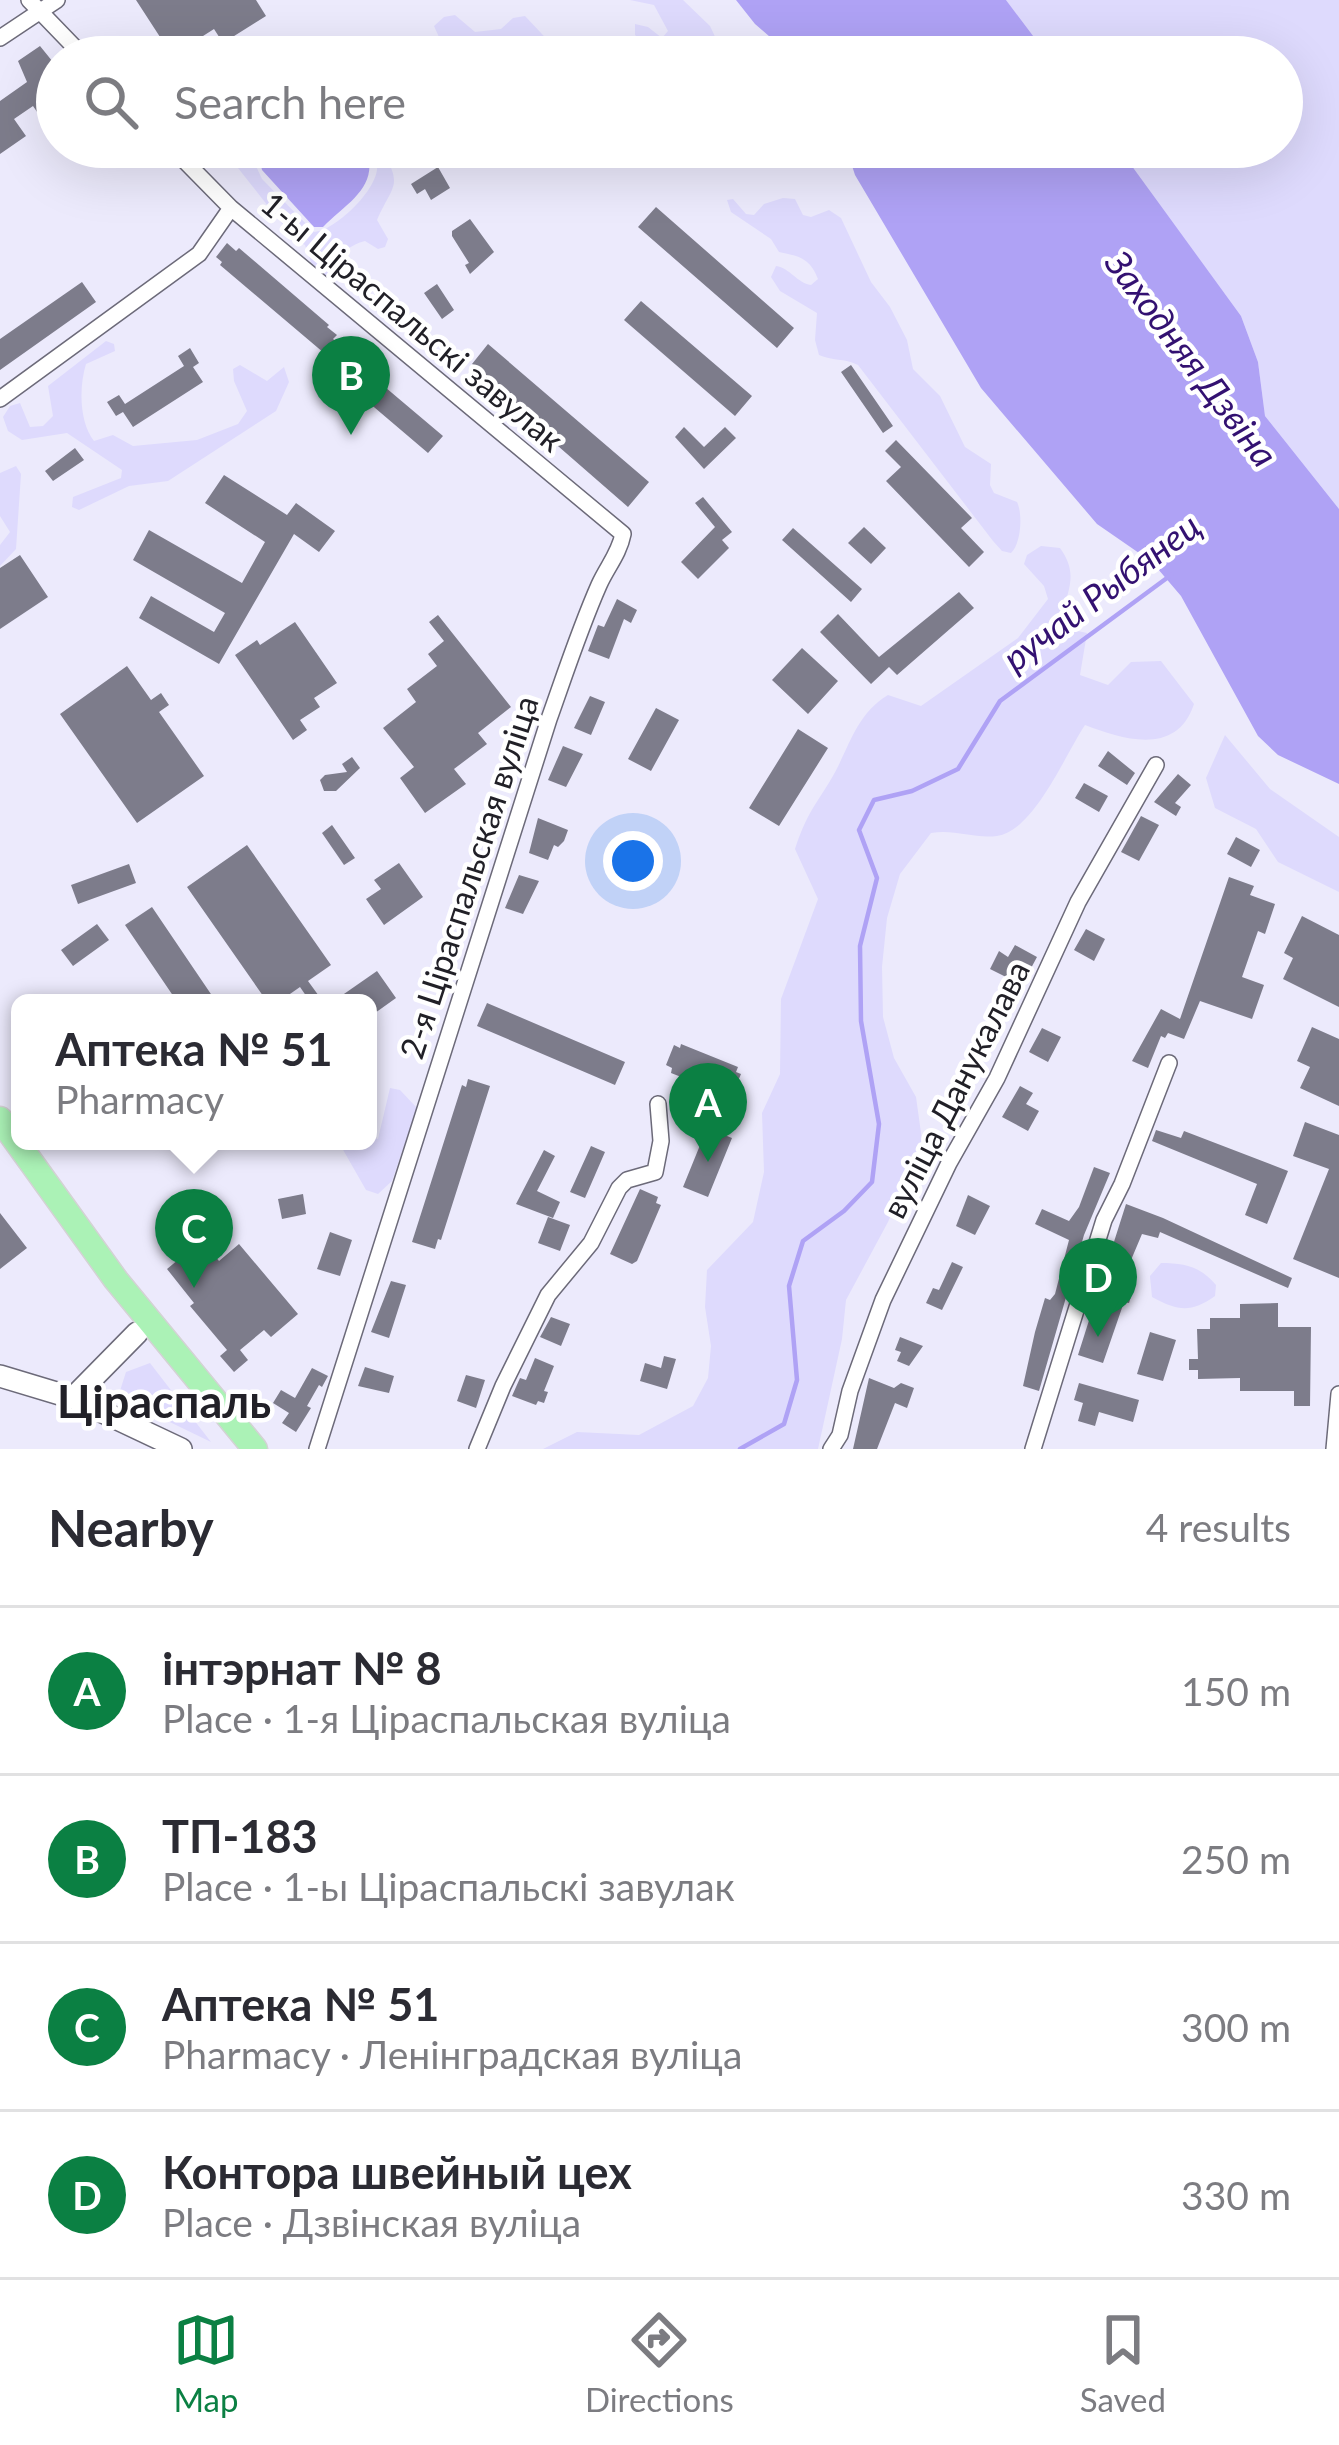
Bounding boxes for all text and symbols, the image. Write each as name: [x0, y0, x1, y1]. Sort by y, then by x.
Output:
search box: [36, 36, 1303, 168]
icon: search: [78, 69, 144, 135]
text: Search here: [174, 75, 406, 129]
street label: 1-ы Ціраспальскі завулак: [254, 183, 572, 459]
water label: Заходняя Дзвіна: [1096, 241, 1288, 475]
pin: B: [312, 336, 390, 435]
water label: ручай Рыбянец: [994, 502, 1208, 680]
street label: 2-я Ціраспальская вуліца: [390, 691, 546, 1063]
your location: [603, 831, 663, 891]
street label: вуліца Данукалава: [873, 954, 1037, 1224]
popup: [11, 994, 377, 1150]
text: Аптека № 51: [55, 1022, 333, 1076]
pin: A: [669, 1063, 747, 1162]
text: Pharmacy: [55, 1076, 224, 1122]
pin: C: [155, 1189, 233, 1288]
pin: D: [1059, 1238, 1137, 1337]
district label: Ціраспаль: [57, 1374, 271, 1428]
text: Nearby: [48, 1497, 214, 1558]
text: 4 results: [1146, 1504, 1291, 1550]
text: інтэрнат № 8: [162, 1641, 442, 1695]
text: A: [73, 1668, 101, 1714]
text: 150 m: [1181, 1668, 1291, 1714]
text: Place · 1-я Ціраспальская вуліца: [162, 1695, 731, 1741]
text: ТП-183: [162, 1809, 318, 1863]
text: B: [74, 1836, 100, 1882]
text: 250 m: [1181, 1836, 1291, 1882]
text: Place · 1-ы Ціраспальскі завулак: [162, 1863, 735, 1909]
text: Аптека № 51: [162, 1977, 439, 2031]
text: C: [74, 2004, 100, 2050]
text: 300 m: [1181, 2004, 1291, 2050]
text: Pharmacy · Ленінградская вуліца: [162, 2031, 742, 2077]
text: Контора швейный цех: [162, 2145, 632, 2199]
text: D: [72, 2172, 102, 2218]
text: 330 m: [1181, 2172, 1291, 2218]
text: Place · Дзвінская вуліца: [162, 2199, 581, 2245]
tab: Map: [173, 2307, 239, 2419]
tab: Directions: [585, 2307, 734, 2419]
tab: Saved: [1080, 2307, 1166, 2419]

